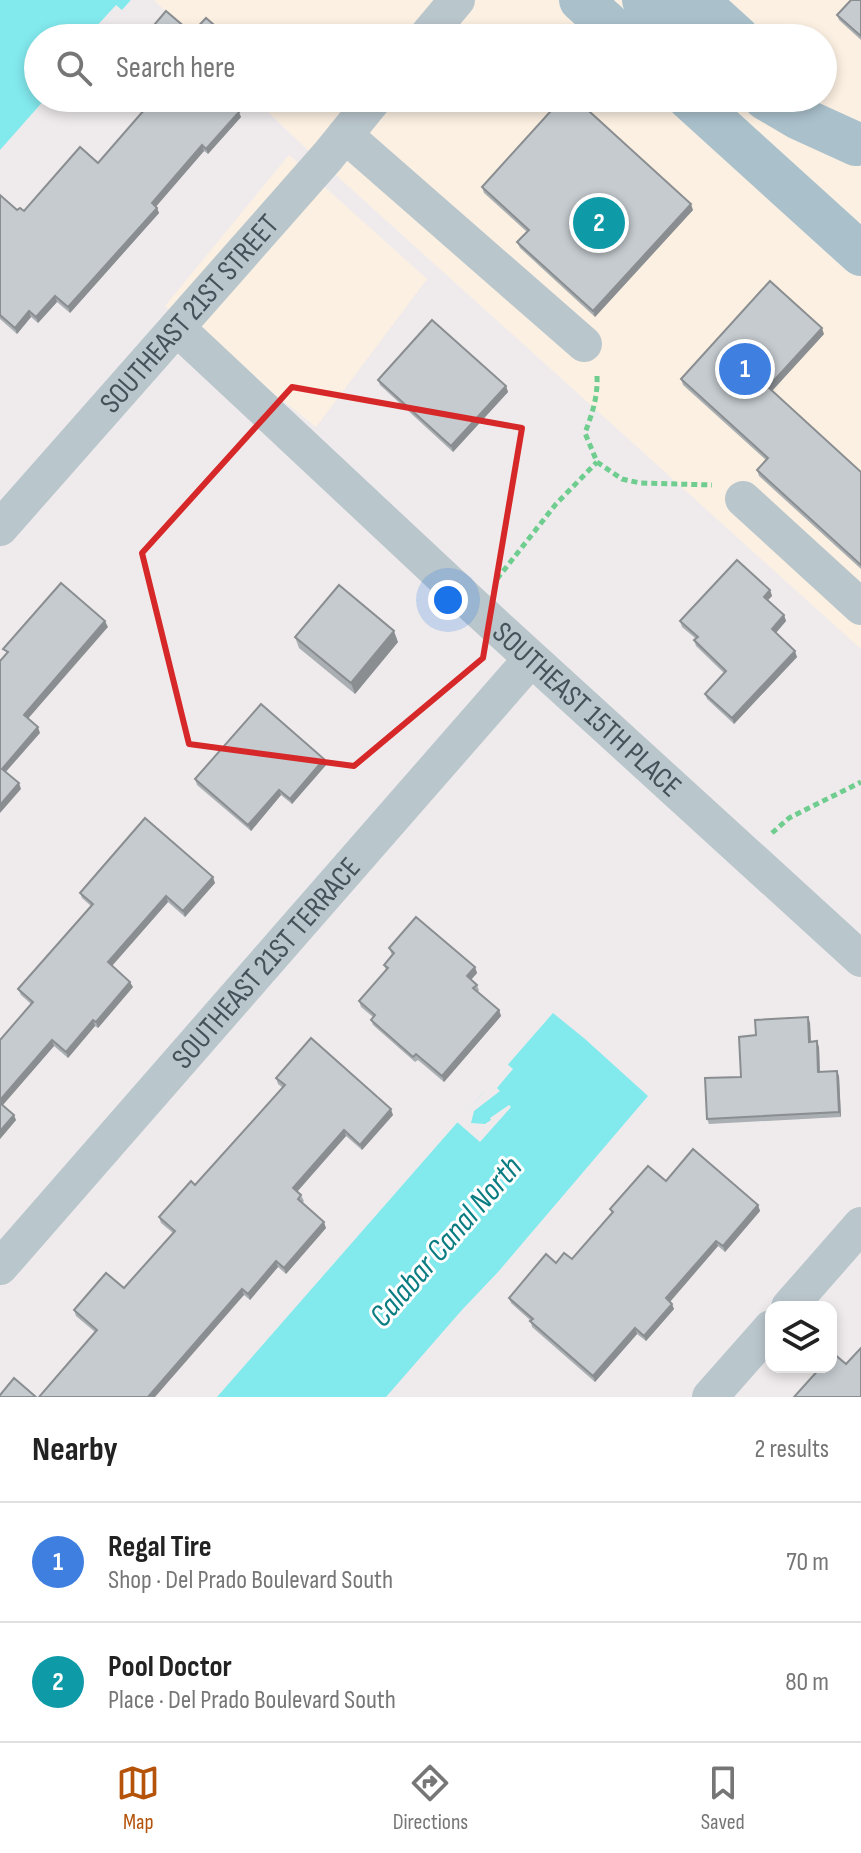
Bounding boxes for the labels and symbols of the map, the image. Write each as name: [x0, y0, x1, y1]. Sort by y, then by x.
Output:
pin: 2: [573, 193, 625, 253]
street label: SOUTHEAST 21ST STREET: [93, 207, 287, 421]
pin: 1: [719, 339, 771, 399]
your location: [428, 580, 468, 620]
street label: SOUTHEAST 15TH PLACE: [485, 615, 688, 805]
street label: SOUTHEAST 21ST TERRACE: [165, 850, 368, 1076]
water label: Calabar Canal North: [361, 1149, 531, 1335]

